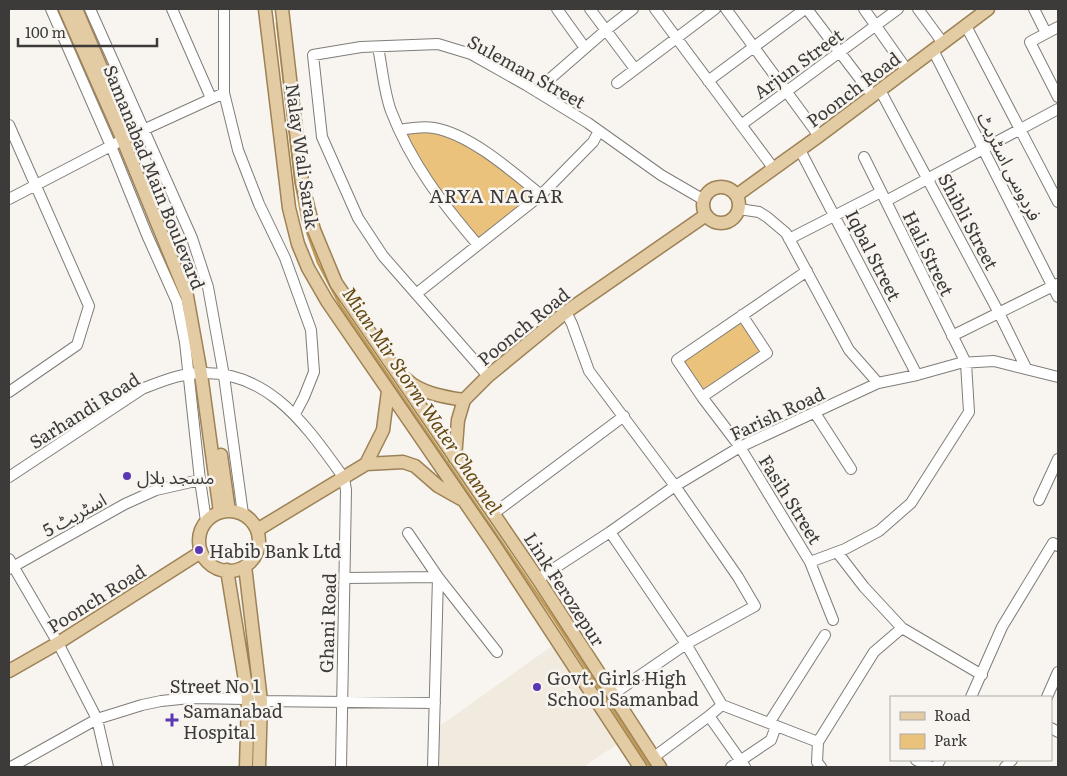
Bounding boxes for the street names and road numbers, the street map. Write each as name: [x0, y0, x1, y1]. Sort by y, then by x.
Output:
street label: Arjun Street: [748, 21, 849, 105]
street label: Suleman Street: [463, 27, 591, 115]
street label: Poonch Road: [800, 45, 906, 133]
street label: Samanabad Main Boulevard: [98, 61, 212, 293]
street label: Nalay Wali Sarak: [279, 82, 327, 231]
street label: فردوسی اسٹریٹ: [971, 107, 1049, 225]
street label: Shibli Street: [932, 168, 1006, 275]
street label: Iqbal Street: [839, 205, 909, 306]
street label: Hali Street: [897, 206, 962, 301]
street label: Poonch Road: [471, 280, 575, 372]
street label: Sarhandi Road: [24, 365, 144, 455]
street label: Farish Road: [725, 379, 829, 447]
street label: Fasih Street: [753, 449, 830, 550]
street label: اسٹریٹ 5: [37, 485, 111, 543]
street label: Link Ferozepur: [518, 527, 612, 652]
street label: Poonch Road: [42, 557, 150, 639]
street label: Ghani Road: [312, 572, 342, 674]
street label: Street No 1: [170, 672, 260, 699]

